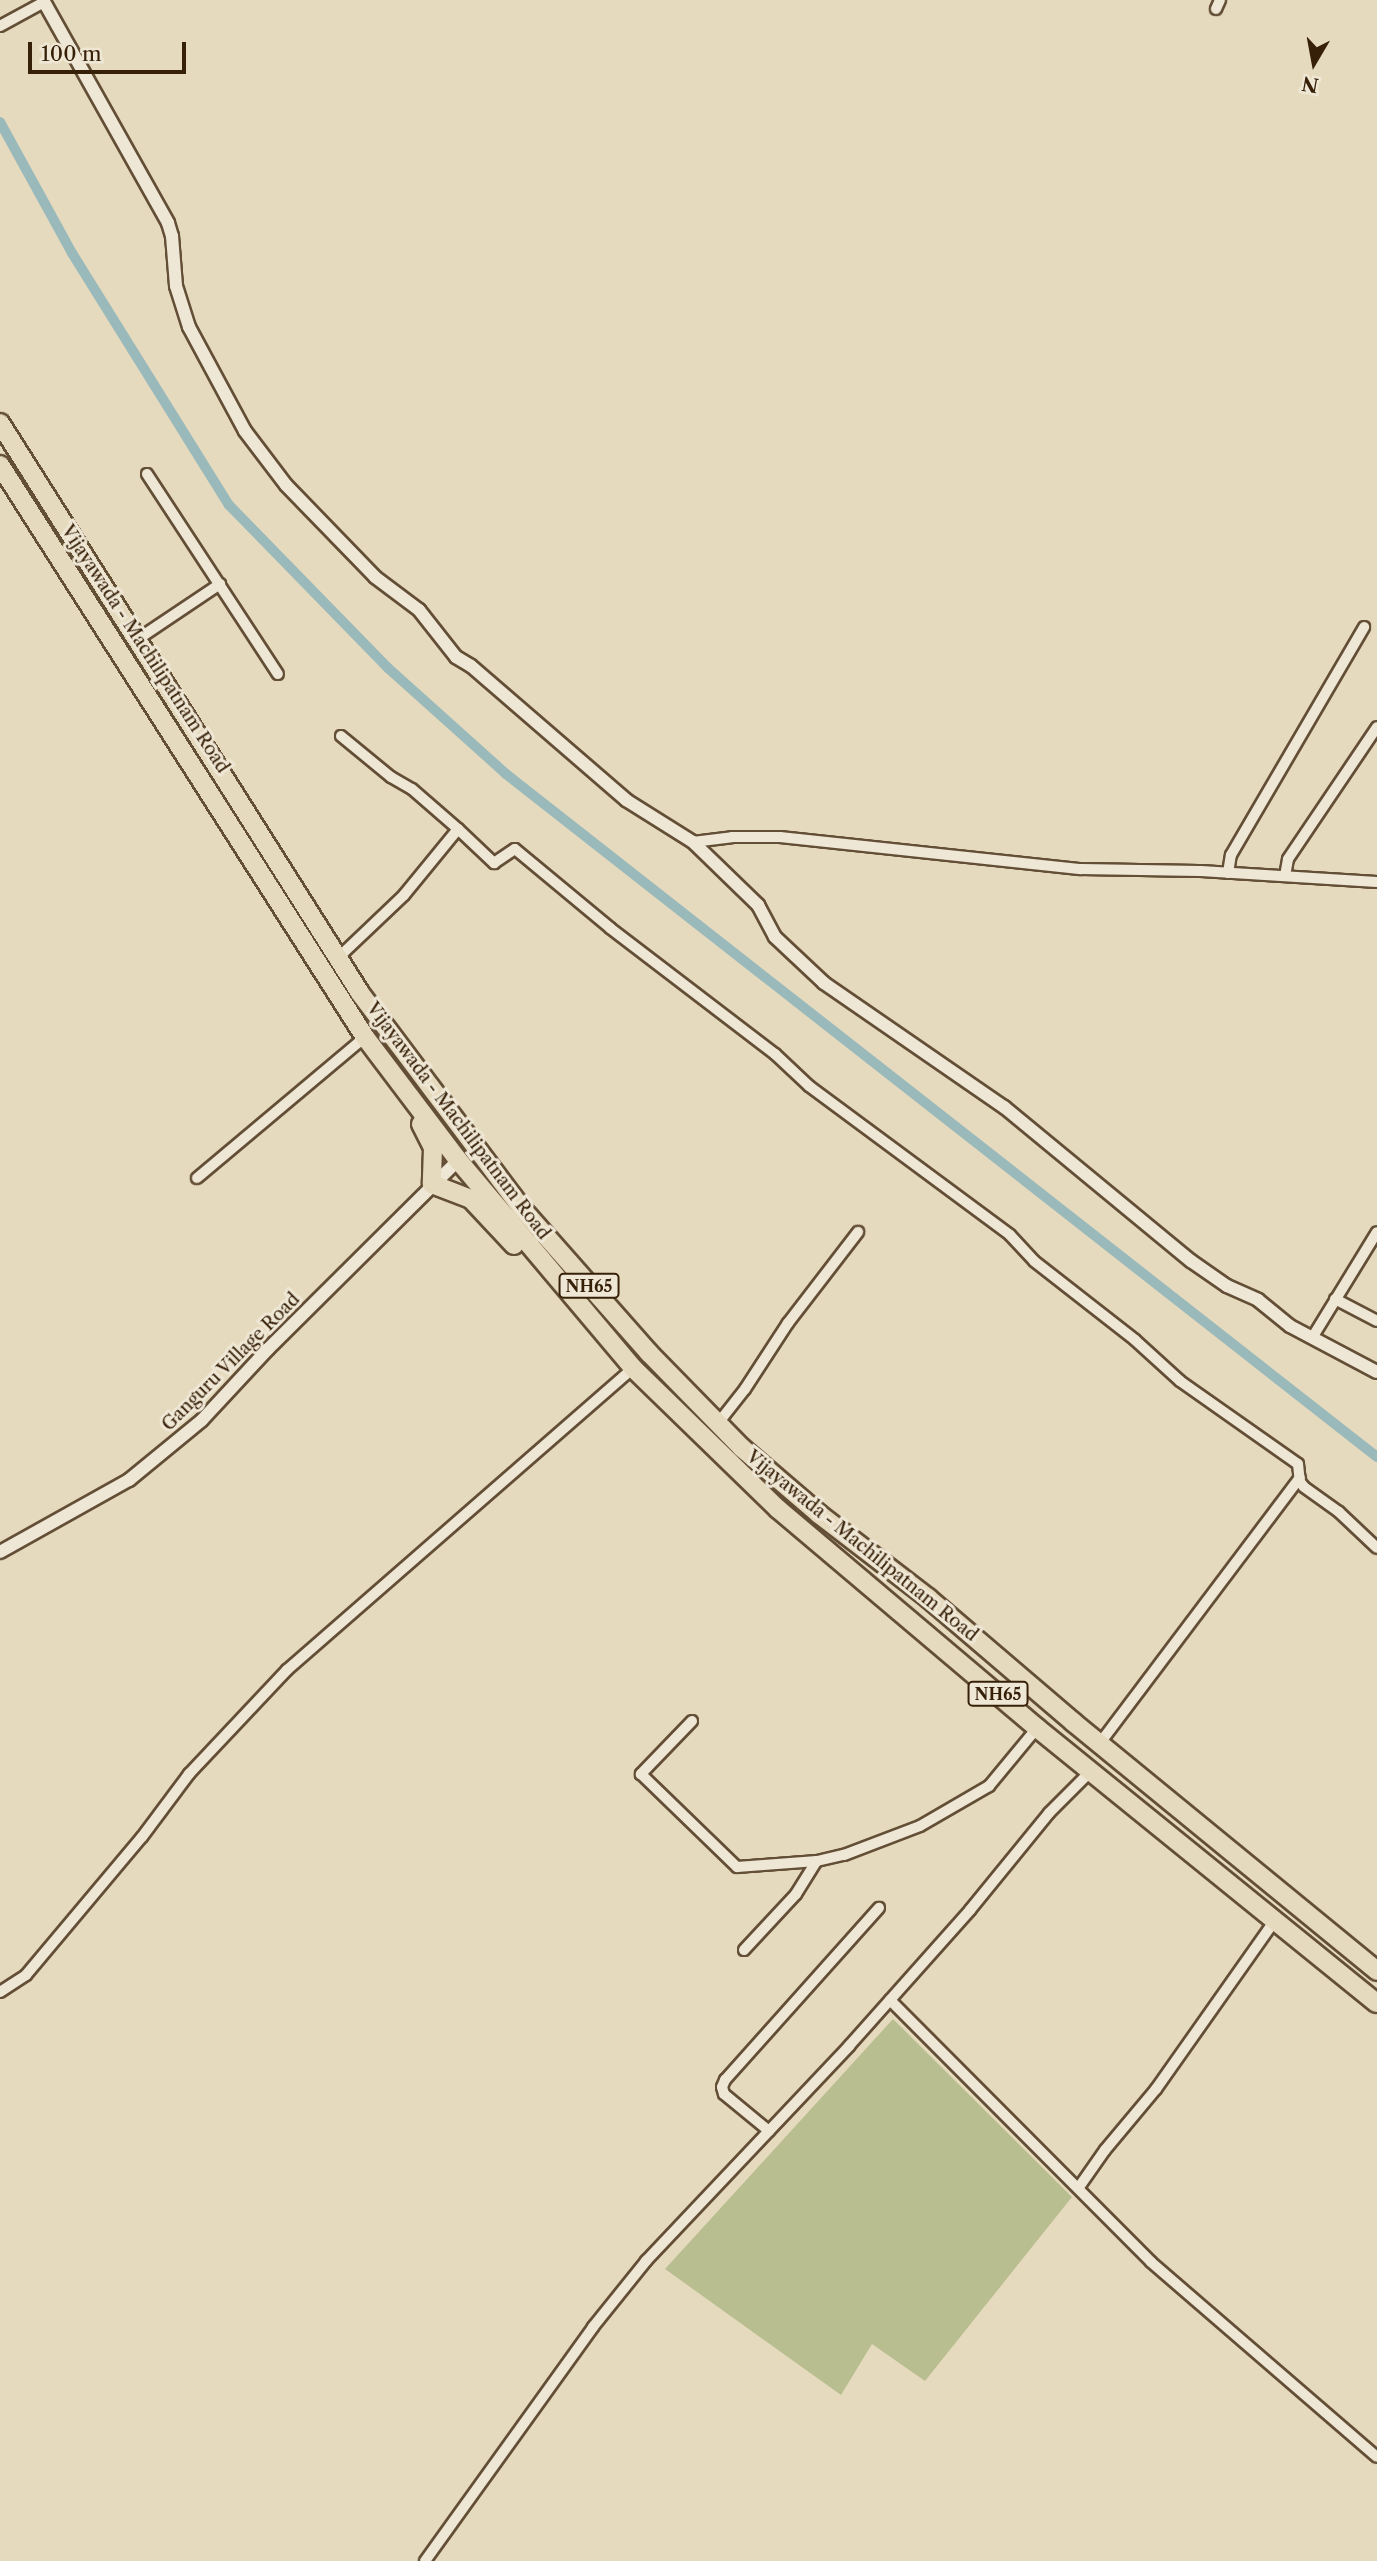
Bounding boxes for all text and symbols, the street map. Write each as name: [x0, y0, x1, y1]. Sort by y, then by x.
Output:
scale bar: [32, 28, 189, 72]
north arrow: [1279, 28, 1349, 98]
text: 100 m: [41, 41, 102, 66]
text: N: [1300, 71, 1320, 97]
street label: Vijayawada - Machilipatnam Road: [57, 521, 233, 777]
street label: Vijayawada - Machilipatnam Road: [362, 998, 554, 1244]
road number: NH65: [558, 1274, 620, 1298]
street label: Ganguru Village Road: [157, 1288, 305, 1436]
street label: Vijayawada - Machilipatnam Road: [742, 1446, 982, 1646]
road number: NH65: [967, 1682, 1030, 1706]

